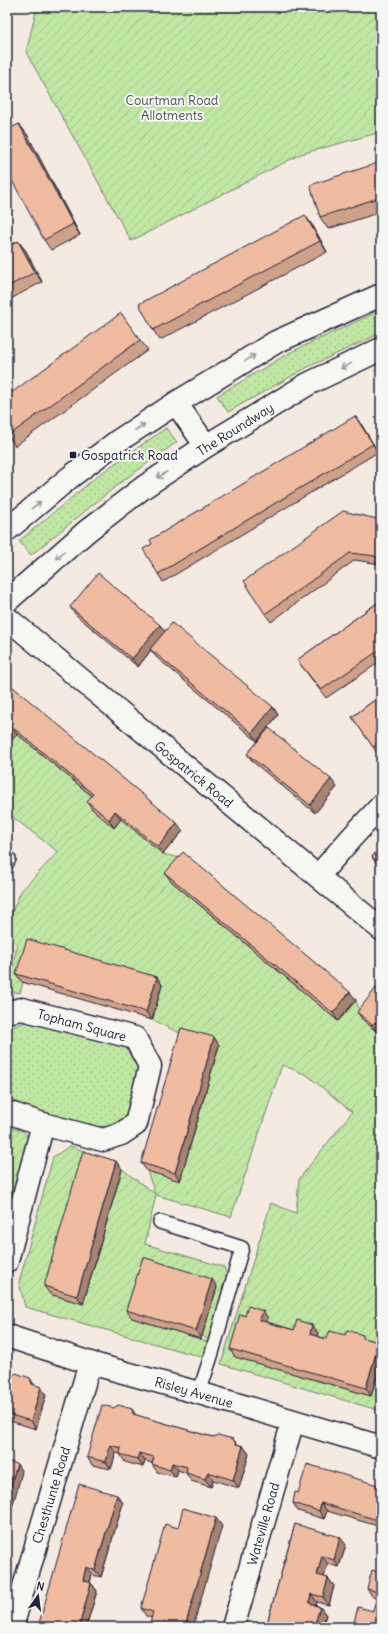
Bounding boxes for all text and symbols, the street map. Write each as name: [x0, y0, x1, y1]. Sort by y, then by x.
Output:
park label: Courtman Road Allotments: [126, 92, 219, 124]
one-way arrow: [244, 353, 256, 361]
one-way arrow: [340, 363, 352, 370]
street label: The Roundway: [194, 399, 277, 460]
one-way arrow: [134, 423, 145, 431]
place label: Gospatrick Road: [81, 447, 178, 464]
marker: Gospatrick Road: [68, 450, 78, 460]
one-way arrow: [157, 471, 168, 479]
one-way arrow: [31, 500, 42, 509]
one-way arrow: [54, 550, 65, 559]
street label: Gospatrick Road: [151, 737, 237, 812]
street label: Topham Square: [36, 1005, 128, 1046]
street label: Risley Avenue: [153, 1373, 235, 1412]
street label: Chesthunte Road: [29, 1444, 74, 1546]
street label: Wateville Road: [244, 1480, 284, 1568]
north arrow: [18, 1576, 58, 1616]
text: N: [35, 1579, 46, 1594]

